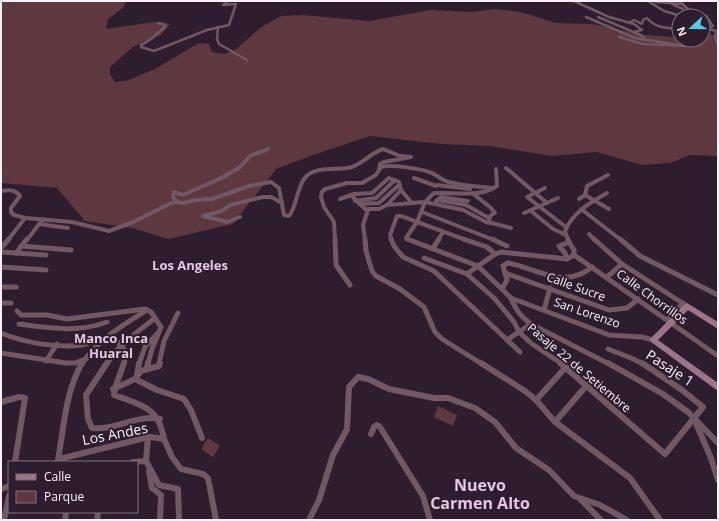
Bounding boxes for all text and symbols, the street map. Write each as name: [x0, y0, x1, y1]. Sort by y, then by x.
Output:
north arrow: [671, 8, 711, 48]
text: N: [673, 25, 690, 39]
district label: Los Angeles: [152, 256, 228, 274]
street label: Calle Chorrillos: [613, 265, 692, 328]
street label: Calle Sucre: [544, 268, 608, 305]
street label: San Lorenzo: [552, 293, 623, 332]
street label: Pasaje 22 de Setiembre: [524, 319, 635, 416]
district label: Manco Inca Huaral: [74, 329, 148, 362]
street label: Pasaje 1: [643, 345, 698, 390]
street label: Los Andes: [80, 418, 150, 449]
legend: [8, 461, 138, 513]
text: Calle: [44, 468, 71, 485]
district label: Nuevo Carmen Alto: [430, 474, 530, 514]
text: Parque: [44, 488, 84, 505]

